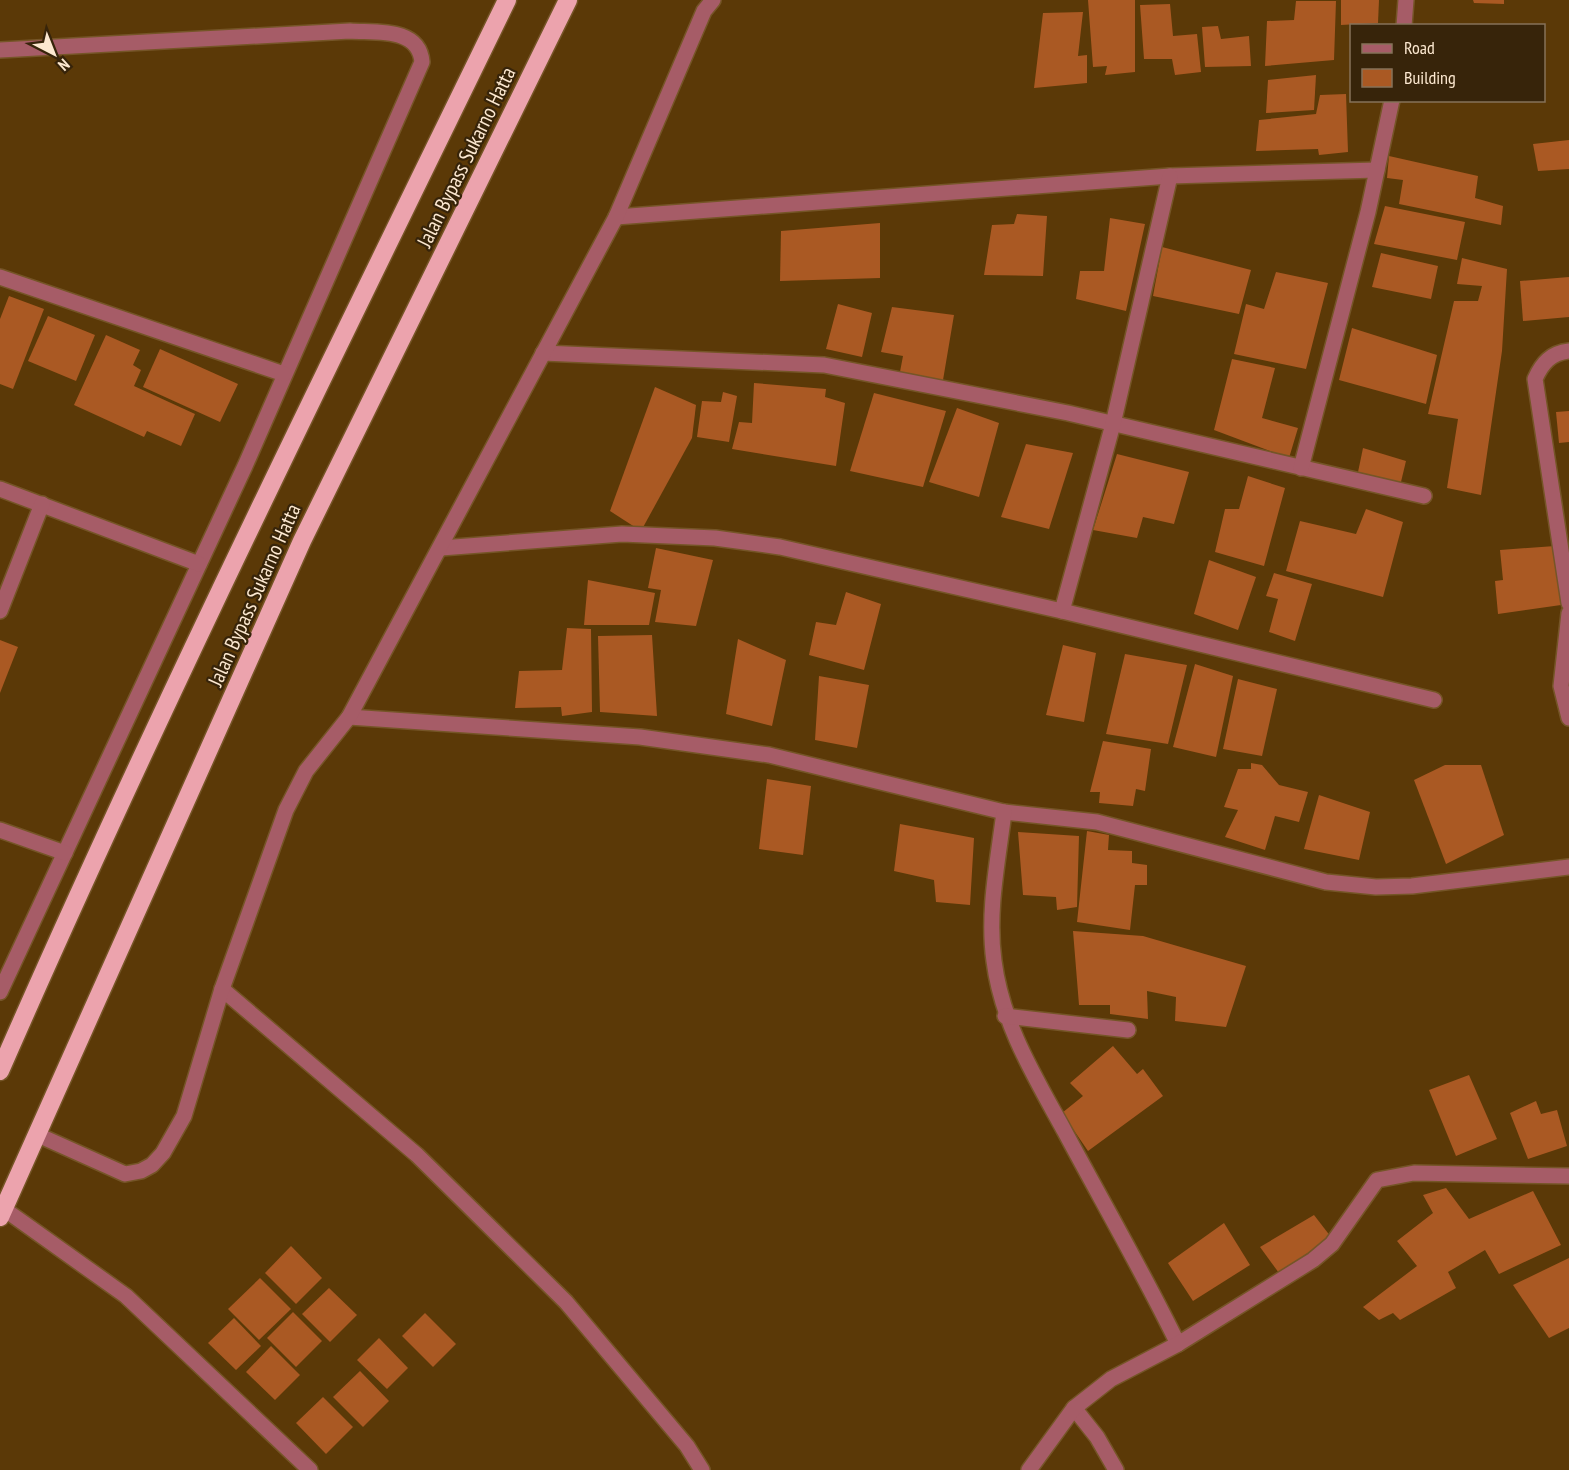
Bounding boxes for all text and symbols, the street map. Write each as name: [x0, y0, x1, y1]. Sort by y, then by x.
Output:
north arrow: [24, 24, 84, 84]
legend: [1350, 24, 1545, 102]
text: Road: [1404, 36, 1435, 59]
text: N: [54, 55, 74, 75]
street label: Jalan Bypass Sukarno Hatta: [410, 62, 521, 252]
text: Building: [1404, 66, 1456, 89]
street label: Jalan Bypass Sukarno Hatta: [201, 499, 306, 691]

